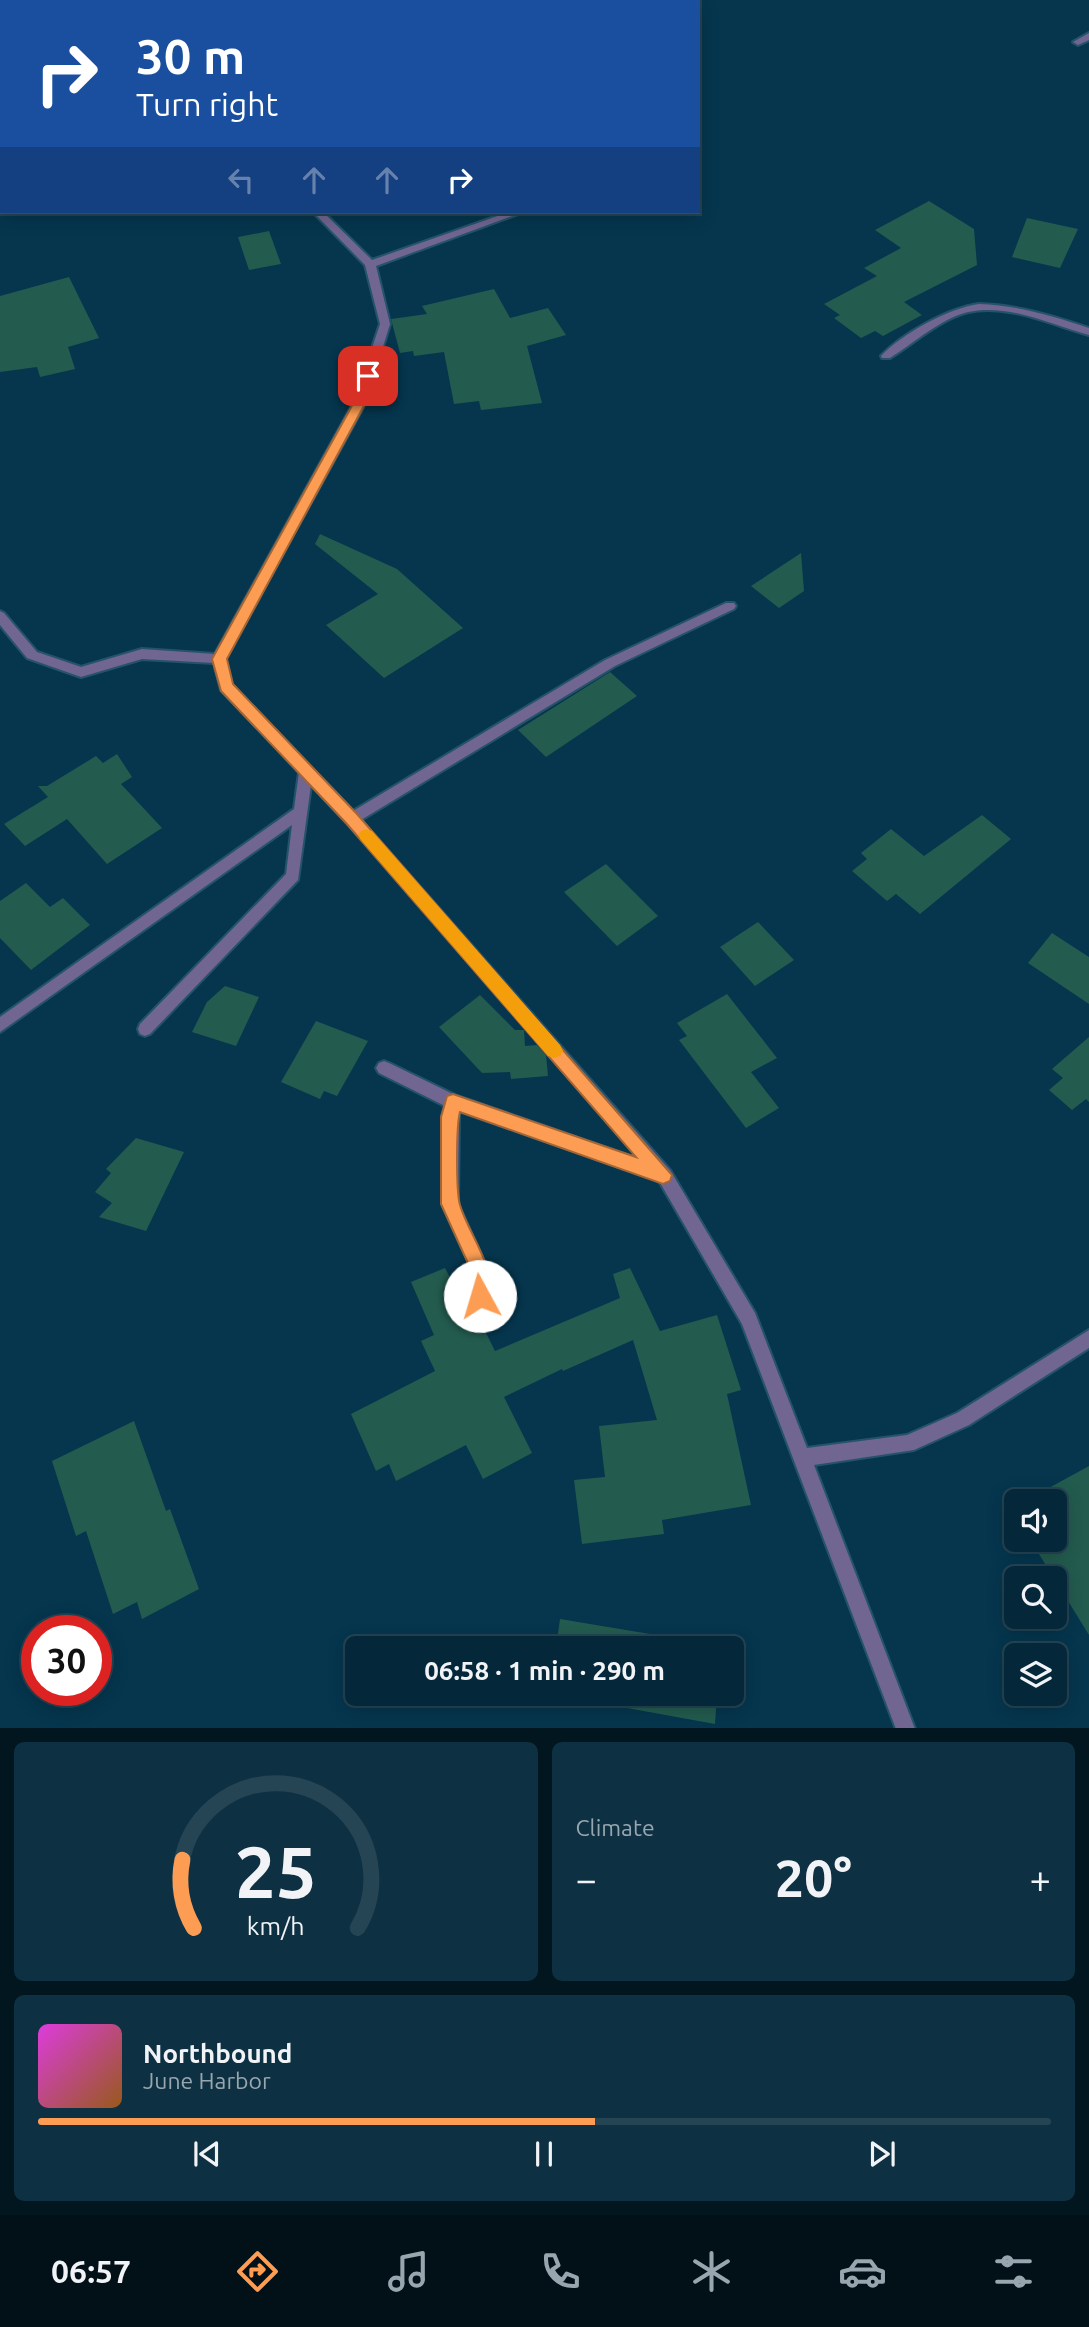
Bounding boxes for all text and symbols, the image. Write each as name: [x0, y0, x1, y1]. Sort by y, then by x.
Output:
icon: right: [21, 28, 112, 119]
text: 30 m: [136, 28, 245, 83]
text: Turn right: [136, 86, 278, 122]
icon: left: [222, 161, 260, 199]
icon: ahead: [295, 161, 333, 199]
icon: ahead: [368, 161, 406, 199]
icon: right: [441, 161, 479, 199]
pin: [338, 346, 398, 406]
icon: arrive: [349, 357, 387, 395]
position arrow: [443, 1259, 517, 1333]
map controls: [1004, 1489, 1067, 1706]
button: sound: [1004, 1489, 1067, 1552]
button: search: [1004, 1566, 1067, 1629]
speed limit sign: 30: [21, 1615, 112, 1706]
button: layers: [1004, 1643, 1067, 1706]
text: 06:58 · 1 min · 290 m: [424, 1656, 665, 1685]
text: Climate: [576, 1815, 655, 1840]
text: 25: [235, 1830, 317, 1912]
text: 20°: [775, 1849, 852, 1907]
text: −: [576, 1858, 597, 1900]
text: +: [1030, 1858, 1051, 1900]
text: km/h: [247, 1911, 305, 1939]
text: Northbound: [143, 2039, 292, 2068]
text: June Harbor: [143, 2068, 271, 2093]
icon: previous: [188, 2135, 226, 2173]
icon: pause: [525, 2135, 563, 2173]
icon: next: [863, 2135, 901, 2173]
icon: directions: [233, 2247, 282, 2296]
icon: music: [384, 2247, 433, 2296]
icon: phone: [536, 2247, 585, 2296]
icon: climate: [687, 2247, 736, 2296]
icon: car: [838, 2247, 887, 2296]
icon: filters: [989, 2247, 1038, 2296]
text: 06:57: [51, 2253, 131, 2289]

